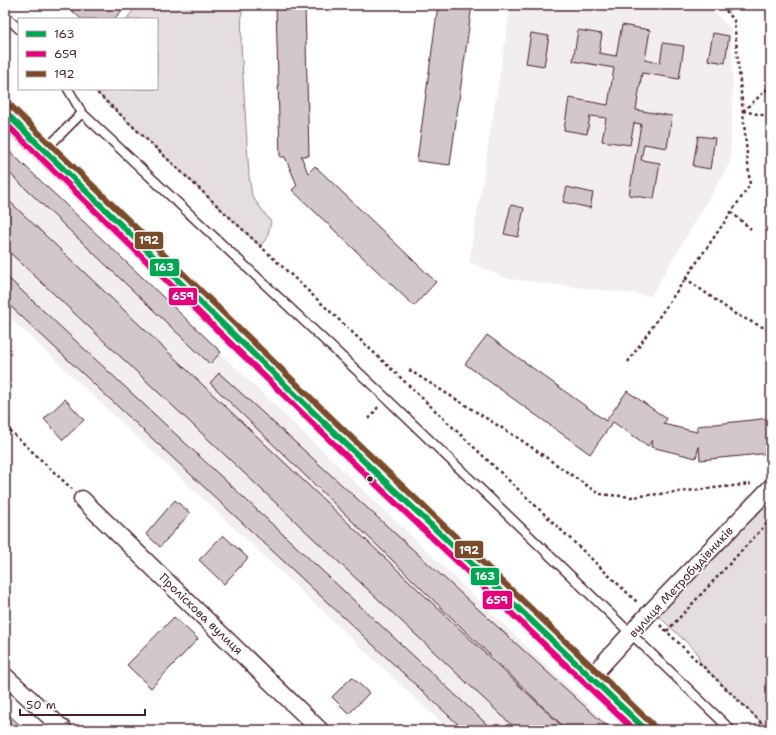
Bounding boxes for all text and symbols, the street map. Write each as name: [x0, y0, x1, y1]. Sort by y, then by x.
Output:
legend: [18, 18, 158, 90]
text: 163: [54, 26, 75, 42]
text: 659: [54, 46, 77, 62]
text: 192: [54, 66, 75, 82]
line badge: 192: [134, 231, 164, 250]
text: 192: [139, 233, 159, 248]
line badge: 163: [149, 258, 180, 277]
text: 163: [154, 260, 174, 275]
line badge: 659: [168, 287, 198, 306]
text: 659: [172, 289, 194, 304]
unlabelled marker: [365, 474, 375, 484]
street label: вулиця Метробудівників: [625, 523, 737, 641]
line badge: 192: [454, 540, 484, 559]
text: 192: [459, 543, 479, 558]
line badge: 163: [470, 567, 500, 586]
text: 163: [475, 569, 495, 584]
street label: Проліскова вулиця: [156, 570, 246, 658]
line badge: 659: [482, 590, 513, 610]
text: 659: [486, 593, 508, 608]
scale bar: [20, 691, 145, 717]
text: 50 m: [26, 697, 56, 713]

